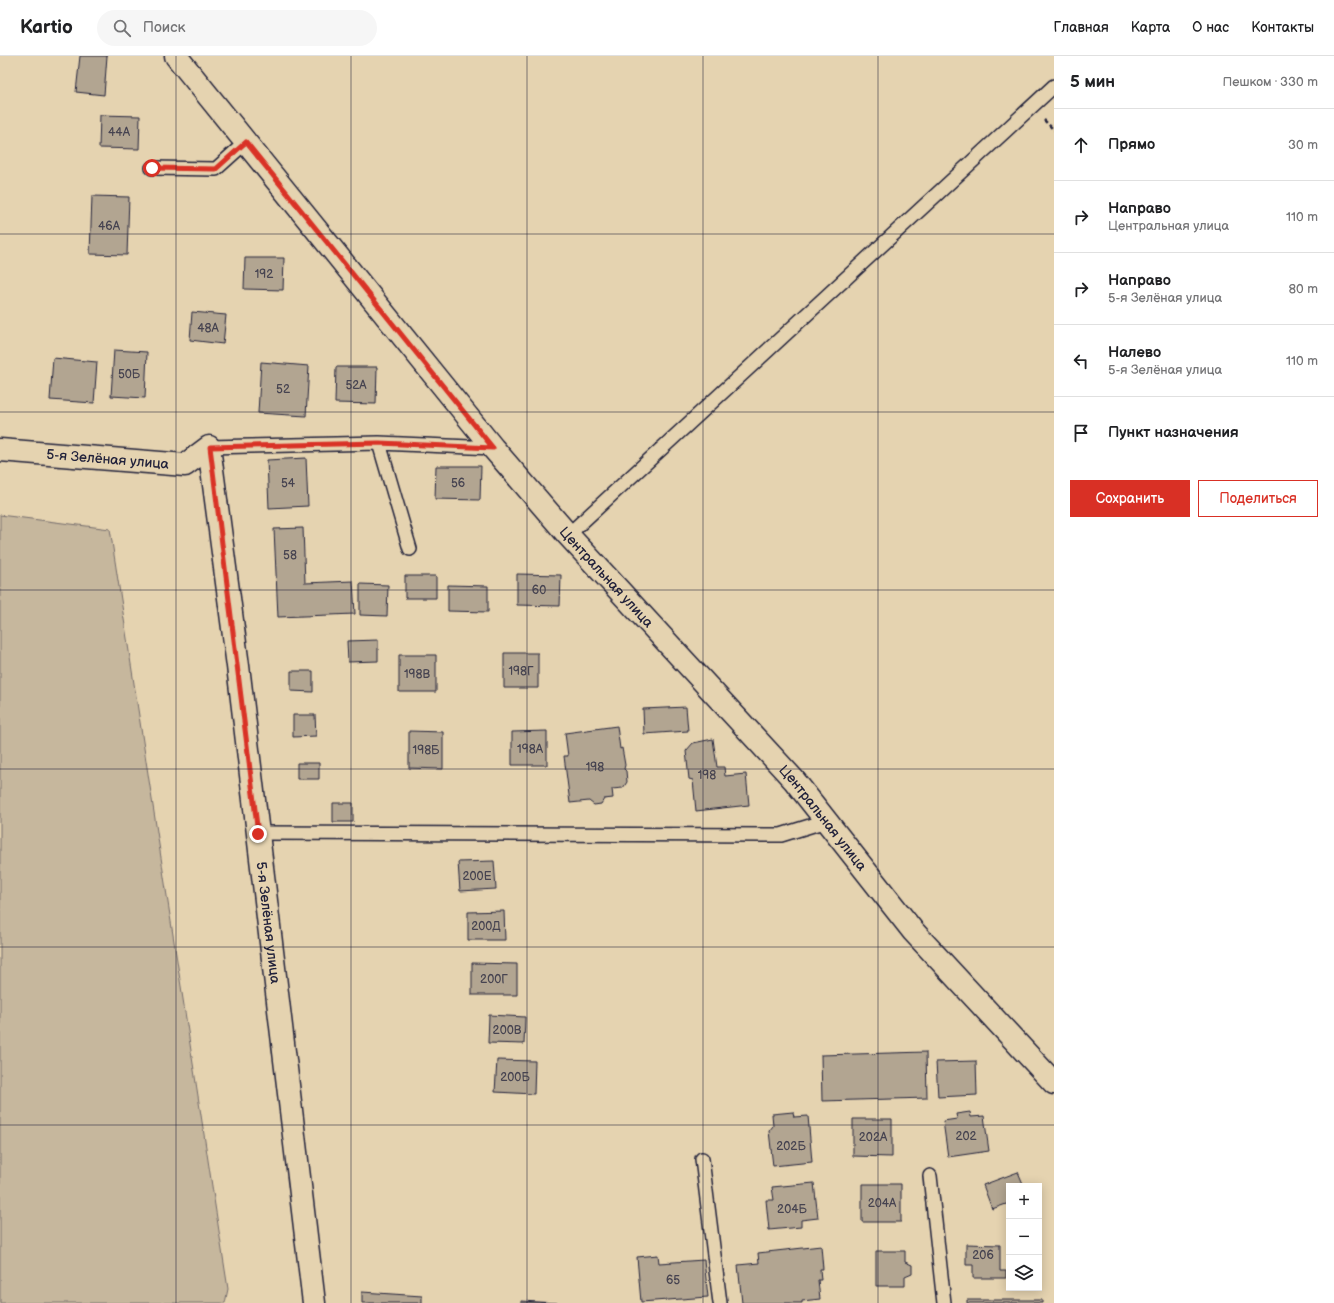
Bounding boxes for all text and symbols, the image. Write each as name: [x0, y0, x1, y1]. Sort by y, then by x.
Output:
search box: [97, 10, 377, 46]
text: Kartio: [20, 16, 73, 39]
icon: search: [111, 17, 133, 39]
text: Поиск: [143, 18, 186, 37]
text: Главная: [1054, 19, 1109, 36]
text: Карта: [1131, 19, 1170, 36]
text: О нас: [1192, 19, 1229, 36]
text: Контакты: [1251, 19, 1314, 36]
text: 5 мин: [1070, 72, 1115, 92]
text: Пешком · 330 m: [1223, 74, 1318, 90]
house number: 44А: [108, 125, 131, 140]
icon: ahead: [1070, 134, 1092, 156]
text: Прямо: [1108, 135, 1155, 154]
text: 30 m: [1288, 137, 1318, 153]
route start: [143, 159, 161, 177]
text: Направо: [1108, 199, 1171, 218]
icon: right: [1070, 206, 1092, 228]
text: 110 m: [1286, 209, 1318, 225]
text: Центральная улица: [1108, 218, 1229, 234]
house number: 46А: [98, 219, 121, 234]
house number: 192: [255, 267, 273, 282]
text: Направо: [1108, 271, 1171, 290]
icon: right: [1070, 278, 1092, 300]
text: 80 m: [1289, 281, 1318, 297]
text: 5-я Зелёная улица: [1108, 290, 1222, 306]
house number: 48А: [197, 321, 220, 336]
text: Налево: [1108, 343, 1161, 362]
icon: left: [1070, 350, 1092, 372]
text: 110 m: [1286, 353, 1318, 369]
text: 5-я Зелёная улица: [1108, 362, 1222, 378]
house number: 50Б: [118, 367, 141, 382]
house number: 52А: [345, 378, 367, 393]
house number: 52: [276, 382, 290, 397]
icon: arrive: [1070, 422, 1092, 444]
text: Пункт назначения: [1108, 423, 1239, 442]
street label: 5-я Зелёная улица: [46, 445, 170, 472]
house number: 54: [281, 476, 296, 491]
house number: 56: [451, 476, 465, 491]
button: Сохранить: [1070, 480, 1190, 517]
button: Поделиться: [1198, 480, 1318, 517]
street label: Центральная улица: [556, 523, 658, 631]
house number: 58: [283, 548, 297, 563]
house number: 60: [532, 583, 546, 598]
house number: 198Г: [508, 664, 534, 679]
house number: 198В: [404, 667, 430, 682]
house number: 198А: [517, 742, 544, 757]
house number: 198Б: [413, 743, 440, 758]
house number: 198: [586, 760, 604, 775]
street label: Центральная улица: [776, 761, 871, 875]
house number: 198: [698, 768, 716, 783]
route end: [249, 825, 267, 843]
street label: 5-я Зелёная улица: [253, 861, 284, 985]
house number: 200Е: [462, 869, 492, 884]
house number: 200Д: [471, 919, 501, 934]
house number: 200Г: [480, 972, 508, 987]
house number: 200В: [493, 1023, 522, 1038]
house number: 200Б: [500, 1070, 530, 1085]
house number: 202: [955, 1129, 977, 1144]
house number: 202А: [859, 1130, 888, 1145]
house number: 202Б: [776, 1139, 806, 1154]
map controls: [1006, 1183, 1042, 1291]
button: +: [1006, 1183, 1042, 1219]
house number: 204А: [868, 1196, 897, 1211]
house number: 204Б: [777, 1202, 808, 1217]
button: −: [1006, 1219, 1042, 1255]
house number: 206: [972, 1248, 994, 1263]
button: layers: [1006, 1255, 1042, 1291]
house number: 65: [666, 1273, 680, 1288]

